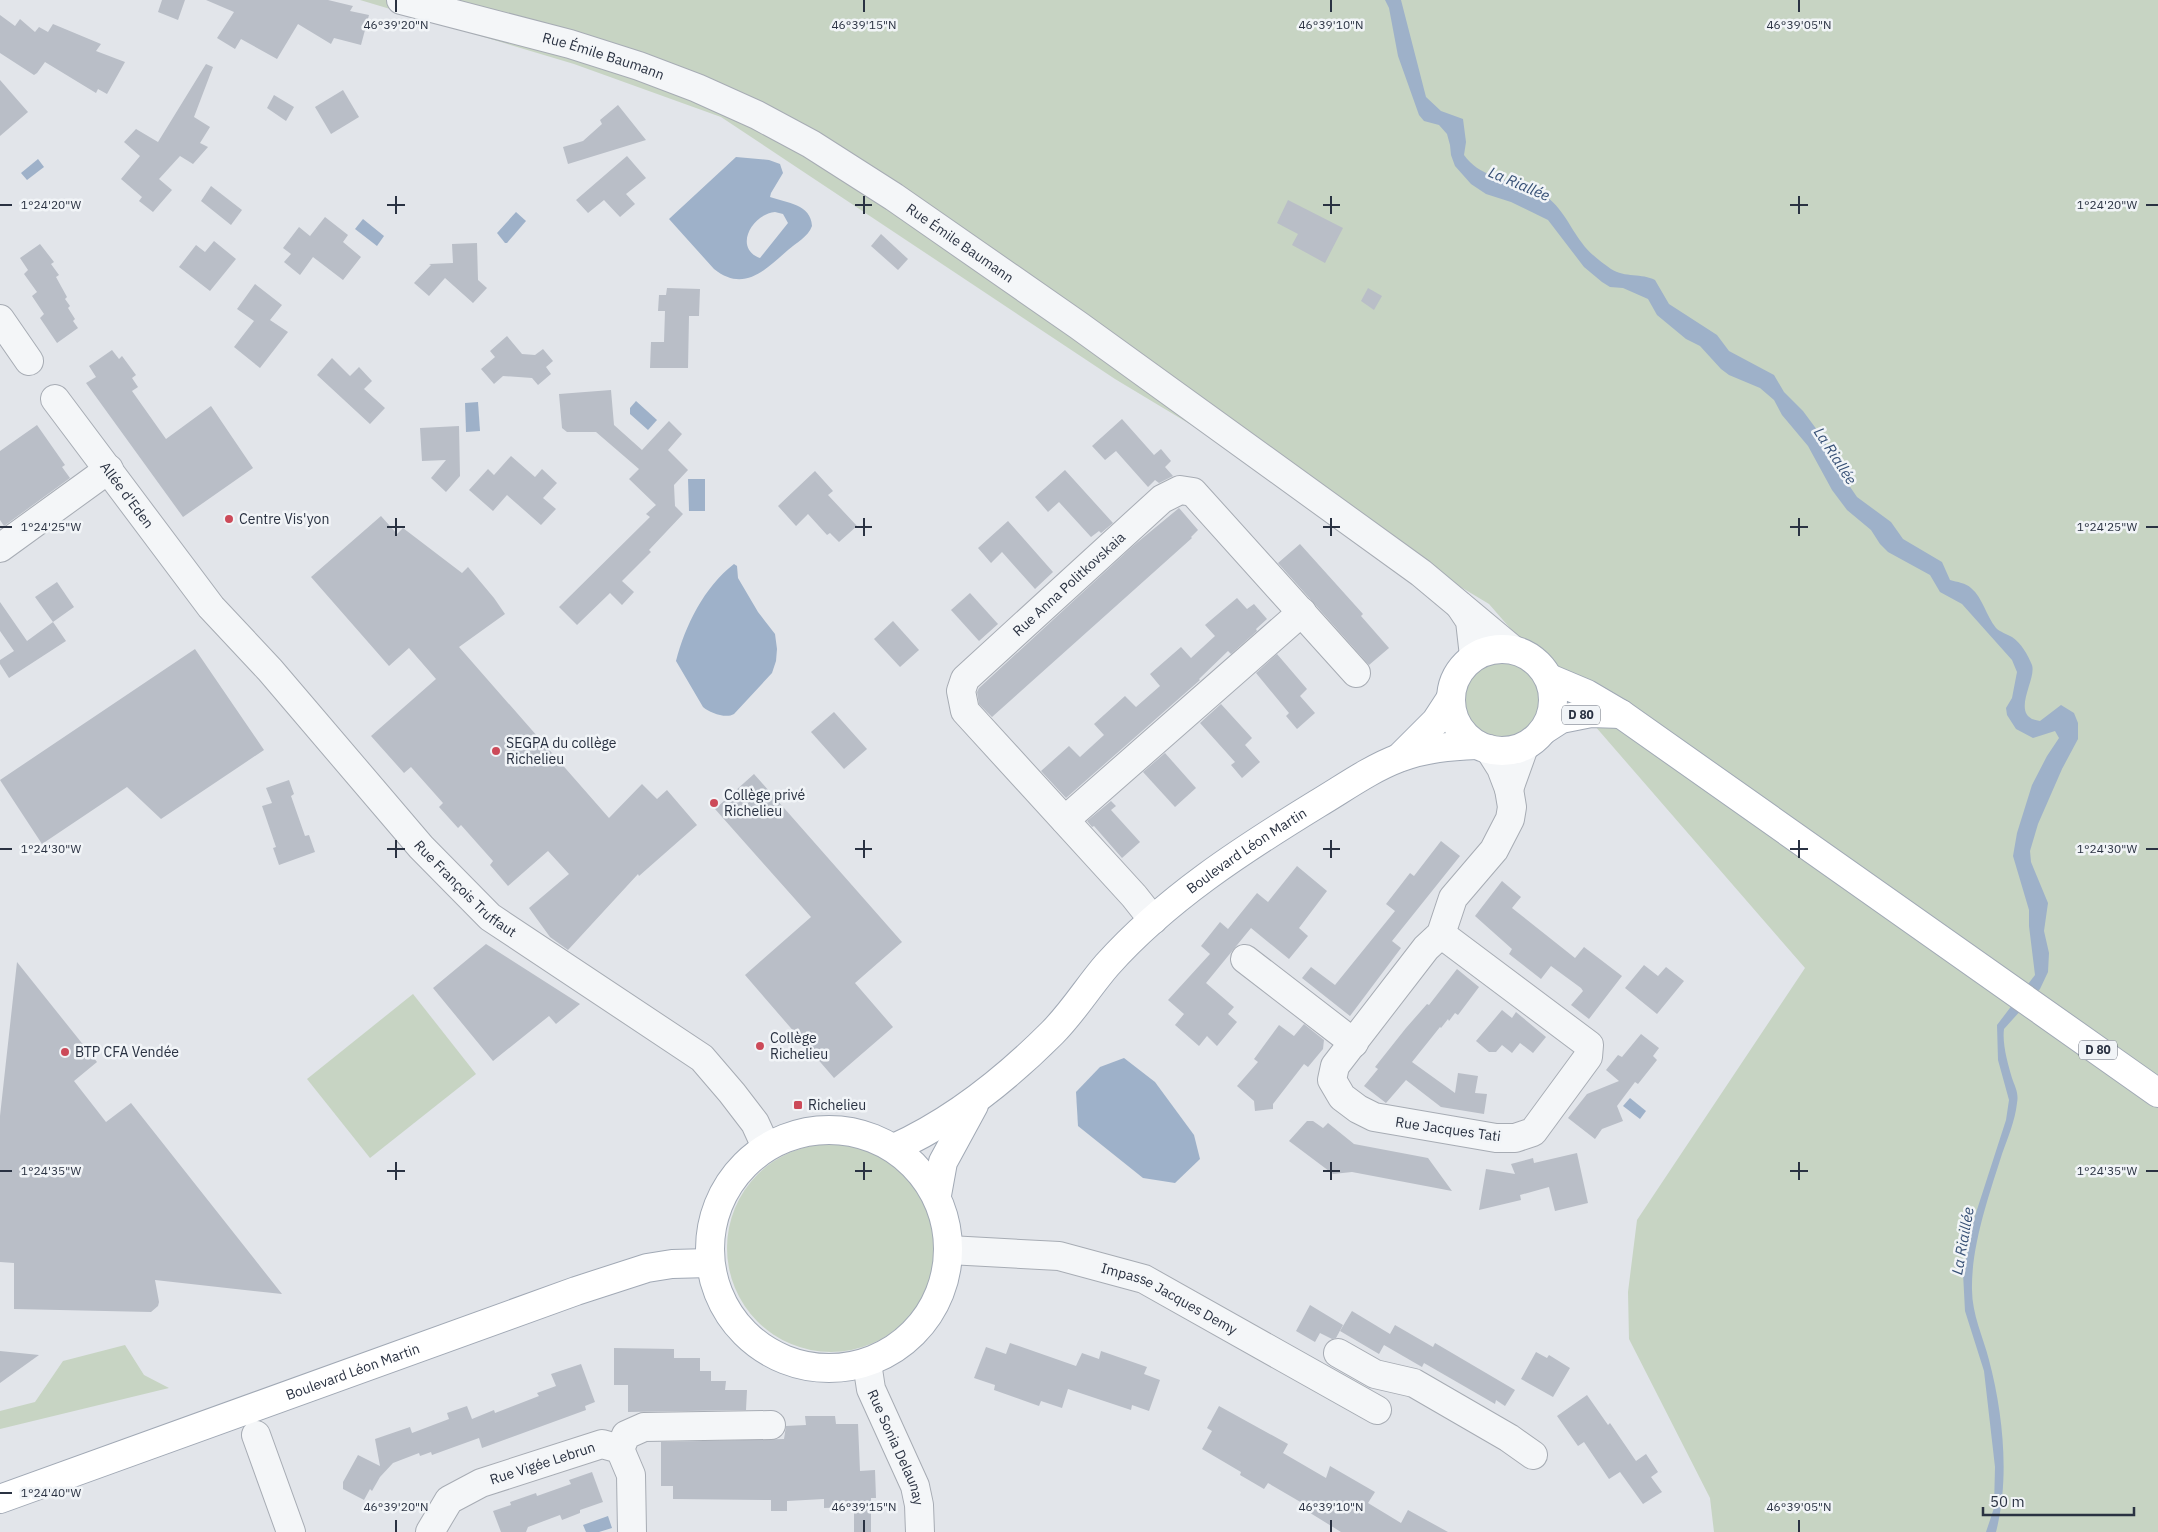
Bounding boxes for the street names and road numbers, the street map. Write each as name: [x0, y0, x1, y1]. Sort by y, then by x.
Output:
street label: Rue Émile Baumann: [541, 28, 667, 84]
street label: Rue Émile Baumann: [903, 199, 1017, 286]
street label: Allée d'Eden: [96, 458, 158, 532]
street label: Rue Anna Politkovskaia: [1009, 528, 1129, 640]
road number: D 80: [1562, 706, 1600, 724]
street label: Boulevard Léon Martin: [1183, 804, 1310, 898]
street label: Rue François Truffaut: [410, 836, 520, 941]
road number: D 80: [2079, 1040, 2117, 1060]
street label: Rue Jacques Tati: [1394, 1113, 1502, 1145]
street label: Impasse Jacques Demy: [1099, 1259, 1241, 1339]
street label: Boulevard Léon Martin: [283, 1339, 422, 1404]
street label: Rue Sonia Delaunay: [863, 1386, 928, 1507]
street label: Rue Vigée Lebrun: [487, 1438, 597, 1489]

